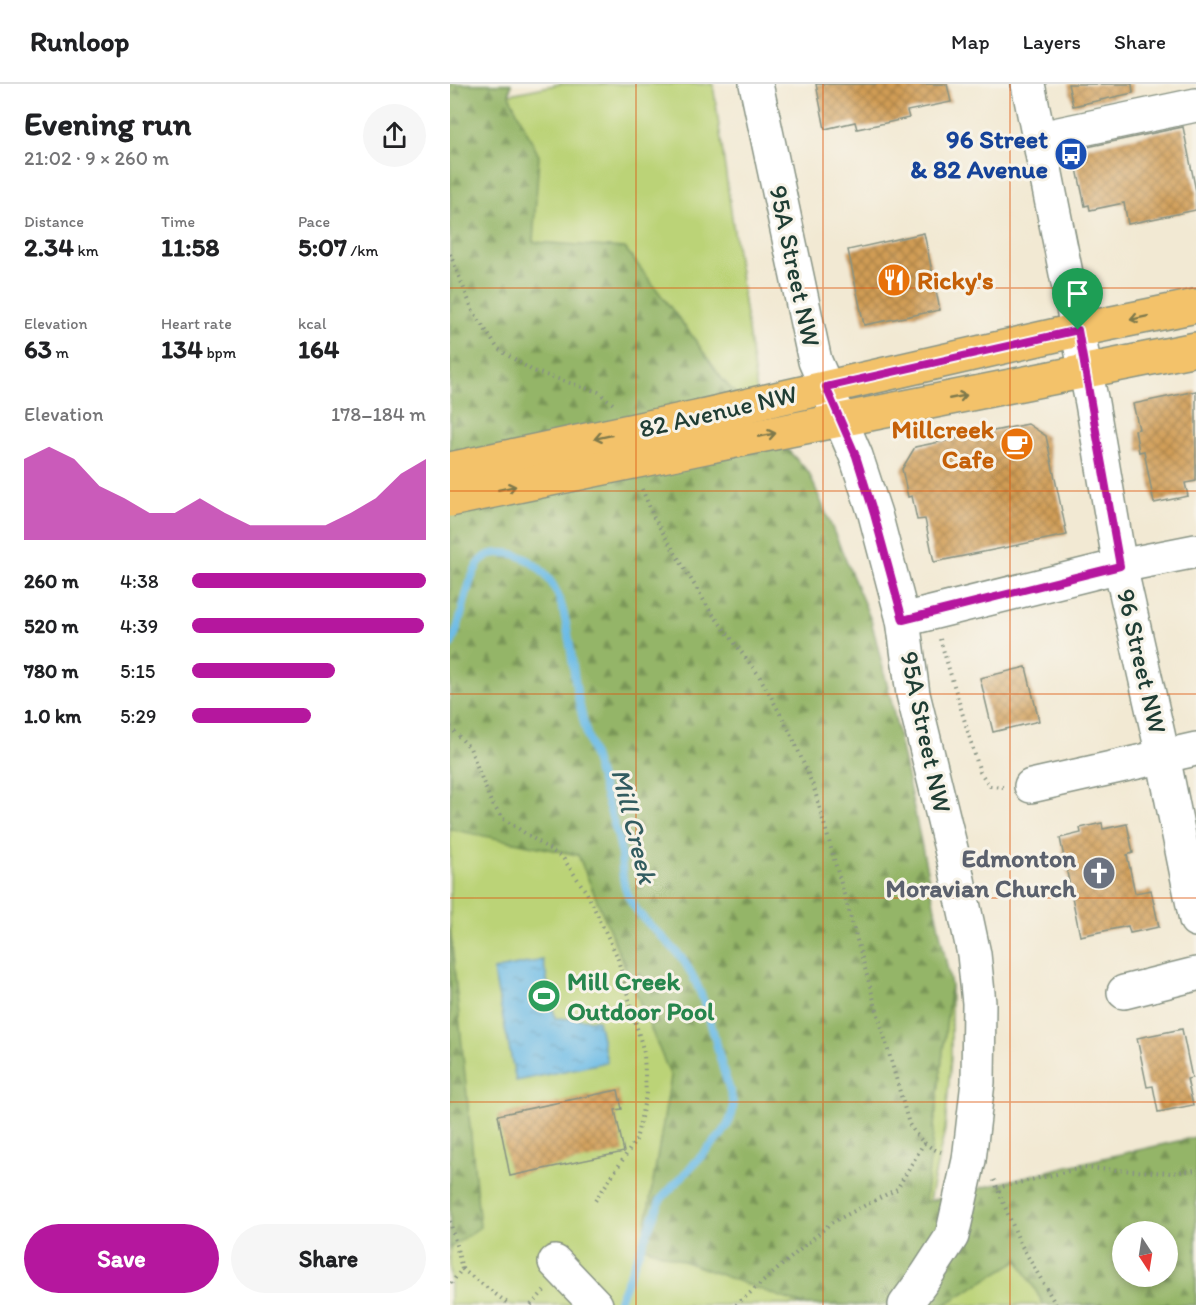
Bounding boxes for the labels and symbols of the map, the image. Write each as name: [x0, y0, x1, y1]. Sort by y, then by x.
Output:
place label: 96 Street & 82 Avenue: [910, 123, 1048, 185]
bus stop icon: 96 Street & 82 Avenue: [1053, 136, 1089, 172]
street label: 95A Street NW: [762, 182, 828, 350]
restaurant icon: Ricky's: [876, 262, 912, 298]
place label: Ricky's: [917, 264, 994, 296]
pin: [1052, 268, 1103, 330]
one-way arrow: [1129, 313, 1149, 324]
street label: 82 Avenue NW: [636, 377, 800, 445]
one-way arrow: [948, 391, 968, 402]
place label: Millcreek Cafe: [892, 413, 995, 475]
cafe icon: Millcreek Cafe: [999, 426, 1035, 462]
one-way arrow: [757, 429, 776, 440]
one-way arrow: [594, 431, 613, 443]
one-way arrow: [497, 482, 517, 493]
street label: 96 Street NW: [1110, 586, 1174, 736]
street label: 95A Street NW: [893, 648, 959, 816]
water label: Mill Creek: [604, 765, 665, 889]
place label: Edmonton Moravian Church: [885, 842, 1077, 904]
church icon: Edmonton Moravian Church: [1081, 855, 1117, 891]
place label: Mill Creek Outdoor Pool: [567, 965, 715, 1027]
sports icon: Mill Creek Outdoor Pool: [526, 978, 562, 1014]
north arrow: [1112, 1221, 1178, 1287]

